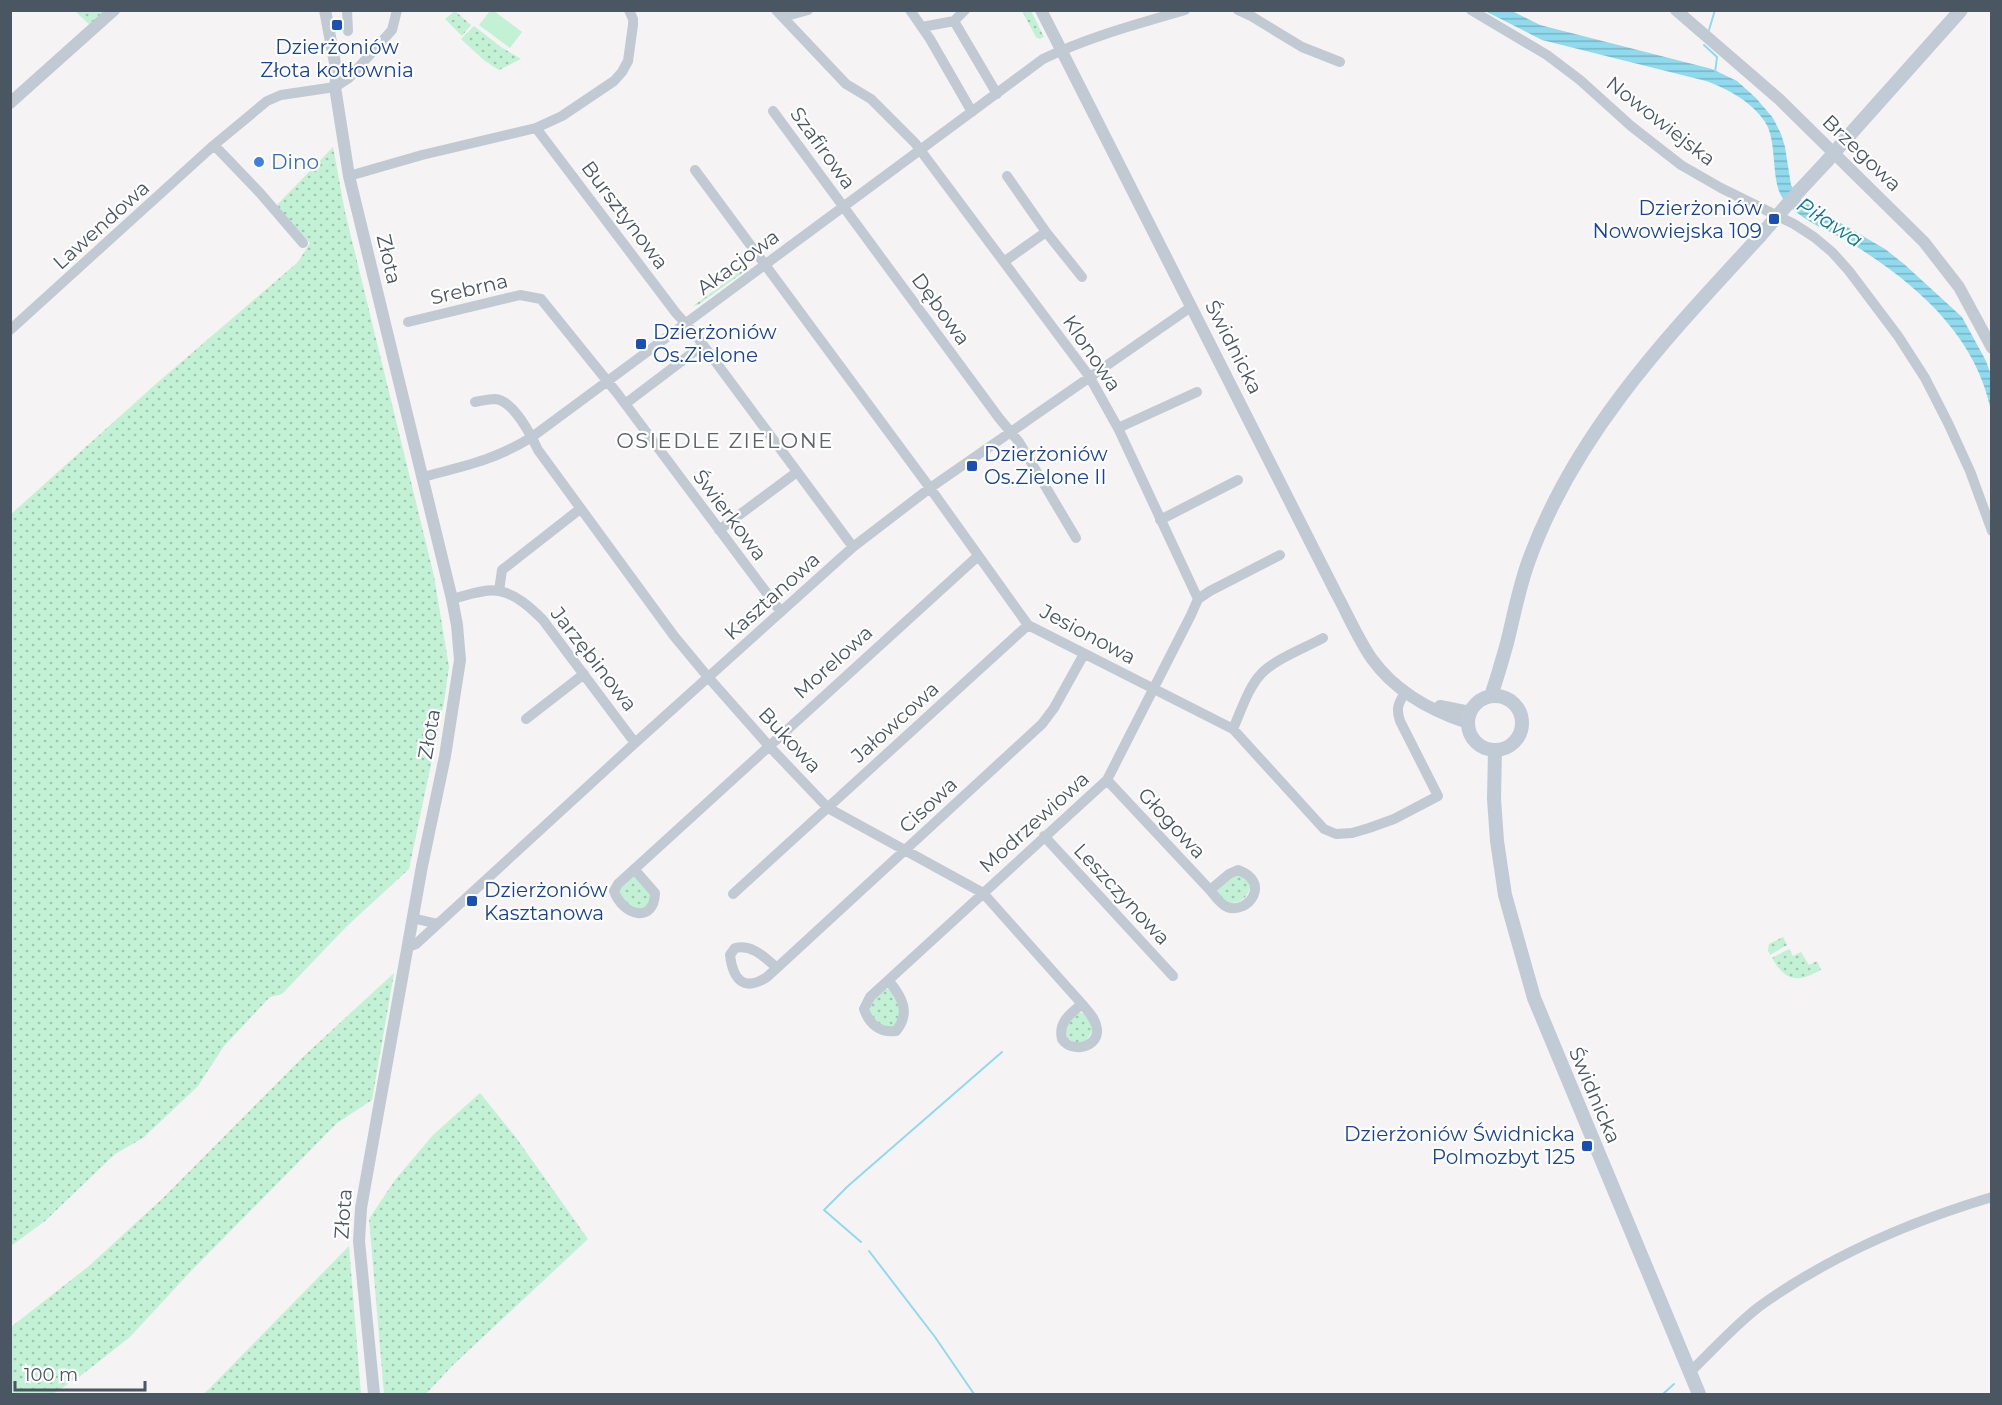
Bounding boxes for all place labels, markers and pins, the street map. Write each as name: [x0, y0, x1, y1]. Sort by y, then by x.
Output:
marker: Dzierżoniów Złota kotłownia: [330, 18, 344, 32]
place label: Dzierżoniów Złota kotłownia: [260, 35, 414, 82]
place label: Dino: [271, 150, 319, 174]
marker: Dino: [252, 155, 266, 169]
place label: Dzierżoniów Nowowiejska 109: [1592, 196, 1762, 243]
marker: Dzierżoniów Nowowiejska 109: [1767, 212, 1781, 226]
place label: Dzierżoniów Os.Zielone: [653, 320, 777, 367]
marker: Dzierżoniów Os.Zielone: [634, 337, 648, 351]
place label: Dzierżoniów Os.Zielone II: [984, 442, 1108, 489]
marker: Dzierżoniów Os.Zielone II: [965, 459, 979, 473]
place label: Dzierżoniów Kasztanowa: [484, 878, 608, 925]
marker: Dzierżoniów Kasztanowa: [465, 894, 479, 908]
place label: Dzierżoniów Świdnicka Polmozbyt 125: [1344, 1122, 1575, 1169]
marker: Dzierżoniów Świdnicka Polmozbyt 125: [1580, 1139, 1594, 1153]

